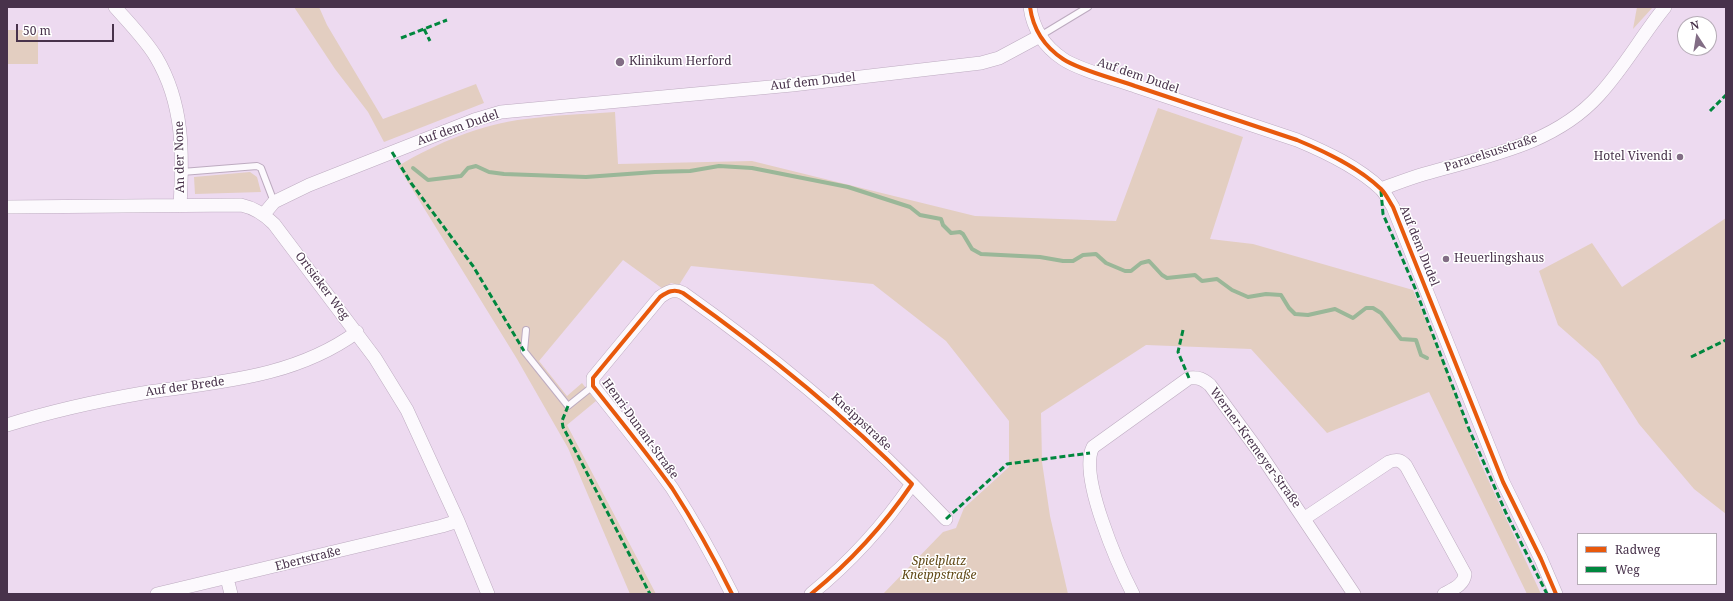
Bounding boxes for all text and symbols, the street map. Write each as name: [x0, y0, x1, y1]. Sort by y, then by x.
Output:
scale bar: [18, 16, 116, 42]
north arrow: [1677, 16, 1717, 56]
text: N: [1689, 17, 1700, 33]
text: 50 m: [23, 22, 51, 39]
place label: Klinikum Herford: [629, 55, 732, 69]
street label: Auf dem Dudel: [1095, 55, 1181, 97]
marker: Klinikum Herford: [614, 56, 626, 68]
street label: Auf dem Dudel: [770, 70, 856, 94]
street label: Auf dem Dudel: [415, 107, 501, 149]
street label: An der None: [172, 121, 188, 193]
street label: Paracelsusstraße: [1443, 131, 1539, 175]
place label: Hotel Vivendi: [1594, 150, 1672, 164]
marker: Hotel Vivendi: [1675, 152, 1685, 162]
street label: Auf dem Dudel: [1396, 204, 1442, 288]
street label: Ortsieker Weg: [292, 249, 352, 323]
place label: Heuerlingshaus: [1454, 252, 1544, 266]
marker: Heuerlingshaus: [1441, 254, 1451, 264]
street label: Auf der Brede: [145, 374, 225, 400]
street label: Henri-Dunant-Straße: [599, 376, 681, 482]
street label: Werner-Kremeyer-Straße: [1206, 385, 1304, 511]
street label: Kneippstraße: [828, 390, 894, 454]
legend: [1577, 533, 1717, 585]
text: Radweg: [1615, 541, 1660, 558]
street label: Ebertstraße: [274, 544, 342, 574]
park label: Spielplatz Kneippstraße: [902, 555, 976, 583]
text: Weg: [1615, 561, 1640, 578]

